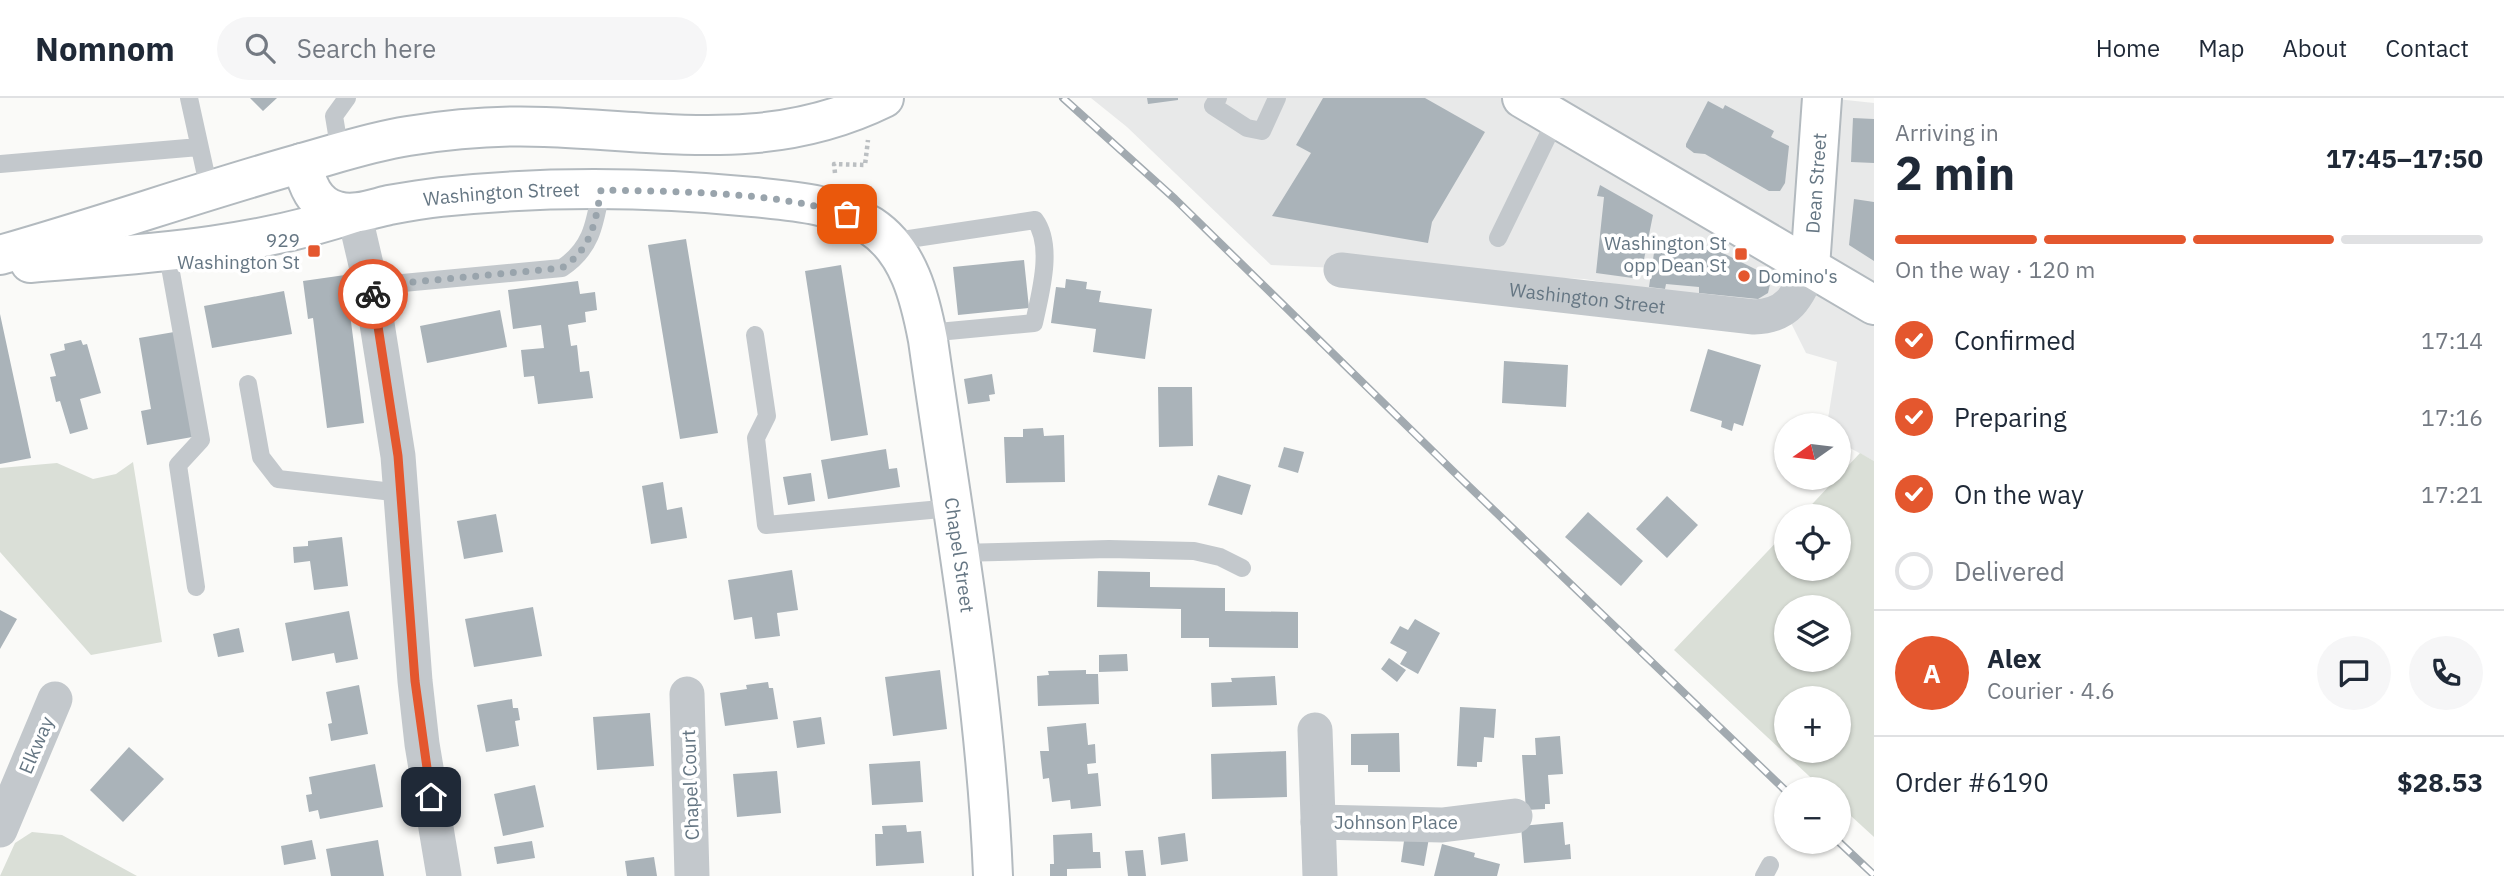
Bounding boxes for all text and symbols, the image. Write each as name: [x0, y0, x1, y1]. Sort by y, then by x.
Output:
search box: [217, 17, 707, 80]
text: Nomnom: [35, 27, 175, 70]
icon: search: [241, 29, 279, 67]
text: Search here: [297, 31, 436, 65]
text: Home: [2096, 32, 2160, 64]
text: Map: [2198, 32, 2244, 64]
text: About: [2282, 32, 2347, 64]
text: Contact: [2385, 32, 2469, 64]
text: Arriving in: [1895, 117, 1999, 147]
street label: Dean Street: [1800, 132, 1831, 234]
text: 17:45–17:50: [2326, 141, 2483, 175]
text: 2 min: [1895, 143, 2015, 203]
street label: Washington Street: [422, 177, 580, 211]
pin: [817, 184, 877, 244]
icon: bag: [828, 195, 866, 233]
place label: 929 Washington St: [177, 228, 300, 274]
place label: Washington St opp Dean St: [1604, 231, 1727, 277]
marker: 929 Washington St: [306, 243, 322, 259]
marker: Washington St opp Dean St: [1733, 246, 1749, 262]
text: On the way · 120 m: [1895, 254, 2095, 284]
courier: [338, 259, 408, 329]
place label: Domino's: [1758, 264, 1838, 288]
marker: Domino's: [1736, 268, 1752, 284]
icon: bike: [354, 275, 392, 313]
street label: Washington Street: [1508, 277, 1667, 319]
icon: check: [1895, 321, 1933, 359]
text: Confirmed: [1954, 323, 2076, 357]
text: 17:14: [2421, 325, 2483, 355]
icon: check: [1895, 398, 1933, 436]
text: Preparing: [1954, 400, 2067, 434]
text: 17:16: [2421, 402, 2483, 432]
north arrow: [1774, 413, 1852, 490]
map controls: [1774, 413, 1851, 854]
icon: check: [1895, 475, 1933, 513]
text: On the way: [1954, 477, 2084, 511]
text: 17:21: [2421, 479, 2483, 509]
street label: Chapel Street: [939, 496, 980, 614]
button: locate: [1774, 504, 1851, 581]
text: Delivered: [1954, 554, 2065, 588]
button: layers: [1774, 595, 1851, 672]
button: chat: [2317, 636, 2391, 710]
button: phone: [2409, 636, 2483, 710]
text: Alex: [1987, 641, 2041, 675]
text: A: [1923, 656, 1941, 690]
text: Courier · 4.6: [1987, 675, 2115, 705]
button: +: [1774, 686, 1851, 763]
street label: Elkway: [13, 712, 59, 777]
street label: Chapel Court: [676, 729, 704, 841]
text: Order #6190: [1895, 765, 2049, 799]
text: $28.53: [2397, 765, 2483, 799]
pin: [401, 767, 461, 827]
button: −: [1774, 777, 1851, 854]
icon: home: [412, 778, 450, 816]
street label: Johnson Place: [1334, 810, 1458, 834]

